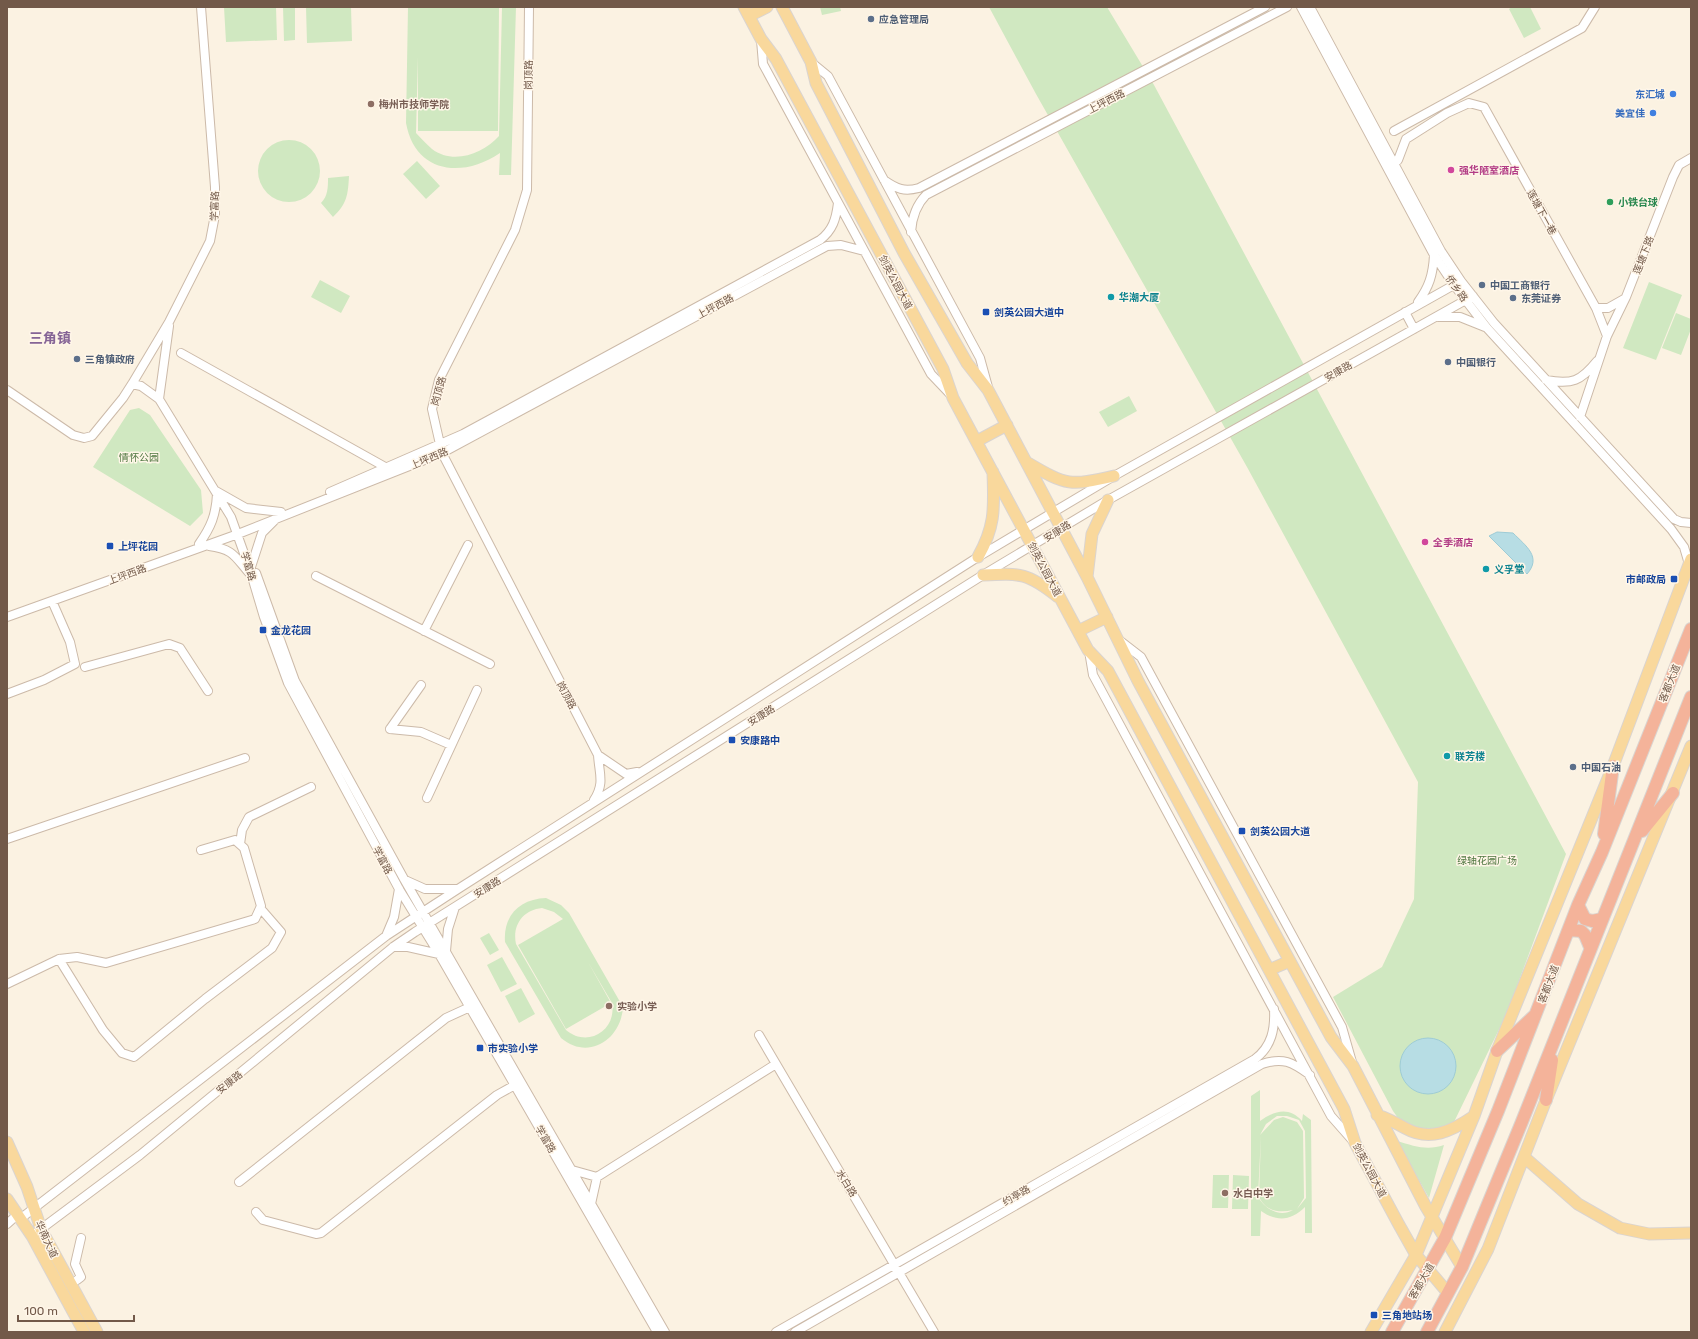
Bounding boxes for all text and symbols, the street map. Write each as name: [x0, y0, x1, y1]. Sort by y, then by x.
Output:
marker: 应急管理局: [866, 14, 876, 24]
place label: 应急管理局: [879, 14, 929, 26]
street label: 岗顶路: [523, 60, 535, 90]
street label: 上坪西路: [1086, 87, 1127, 116]
place label: 东汇城: [1635, 88, 1665, 101]
marker: 东汇城: [1668, 89, 1678, 99]
place label: 梅州市技师学院: [378, 98, 449, 111]
marker: 梅州市技师学院: [366, 99, 376, 109]
place label: 美宜佳: [1615, 108, 1645, 120]
marker: 美宜佳: [1648, 108, 1658, 118]
place label: 强华陋室酒店: [1459, 164, 1519, 177]
marker: 强华陋室酒店: [1446, 165, 1456, 175]
street label: 莲塘下一巷: [1524, 188, 1558, 237]
street label: 学富路: [208, 191, 222, 221]
marker: 小铁台球: [1605, 197, 1615, 207]
place label: 小铁台球: [1618, 197, 1658, 209]
street label: 莲塘下路: [1631, 235, 1657, 276]
street label: 剑英公园大道: [876, 253, 914, 312]
street label: 侨乡路: [1442, 272, 1470, 304]
marker: 中国工商银行: [1477, 280, 1487, 290]
place label: 中国工商银行: [1490, 280, 1550, 292]
place label: 华潮大厦: [1119, 291, 1159, 304]
street label: 上坪西路: [695, 292, 736, 322]
marker: 华潮大厦: [1106, 292, 1116, 302]
marker: 东莞证券: [1508, 293, 1518, 303]
place label: 东莞证券: [1521, 293, 1562, 305]
marker: 剑英公园大道中: [981, 307, 991, 317]
place label: 剑英公园大道中: [994, 307, 1064, 319]
district label: 三角镇: [29, 330, 71, 347]
place label: 三角镇政府: [85, 353, 135, 366]
marker: 三角镇政府: [72, 354, 82, 364]
marker: 中国银行: [1443, 357, 1453, 367]
place label: 中国银行: [1456, 357, 1496, 369]
street label: 安康路: [1322, 359, 1355, 384]
street label: 岗顶路: [429, 375, 449, 407]
street label: 上坪西路: [409, 446, 450, 472]
park label: 情怀公园: [119, 452, 159, 464]
street label: 安康路: [1042, 519, 1073, 545]
marker: 全季酒店: [1420, 537, 1430, 547]
place label: 全季酒店: [1432, 537, 1473, 549]
street label: 剑英公园大道: [1025, 540, 1063, 599]
marker: 上坪花园: [105, 541, 115, 551]
place label: 上坪花园: [118, 541, 158, 553]
street label: 学富路: [238, 550, 258, 582]
street label: 上坪西路: [106, 562, 148, 587]
marker: 义孚堂: [1481, 564, 1491, 574]
place label: 义孚堂: [1494, 564, 1524, 576]
place label: 市邮政局: [1626, 574, 1666, 586]
marker: 市邮政局: [1669, 574, 1679, 584]
place label: 金龙花园: [270, 624, 311, 637]
marker: 金龙花园: [258, 625, 268, 635]
street label: 客都大道: [1657, 663, 1683, 704]
street label: 岗顶路: [554, 679, 578, 712]
street label: 安康路: [746, 703, 777, 729]
marker: 安康路中: [727, 735, 737, 745]
place label: 安康路中: [740, 735, 780, 747]
marker: 联芳楼: [1442, 751, 1452, 761]
place label: 联芳楼: [1455, 751, 1485, 763]
marker: 中国石油: [1568, 762, 1578, 772]
place label: 中国石油: [1581, 762, 1621, 774]
marker: 剑英公园大道: [1237, 826, 1247, 836]
place label: 剑英公园大道: [1250, 826, 1310, 838]
street label: 学富路: [370, 844, 394, 877]
park label: 绿轴花园广场: [1457, 855, 1517, 867]
street label: 安康路: [472, 875, 503, 901]
street label: 客都大道: [1536, 964, 1562, 1005]
marker: 实验小学: [604, 1001, 614, 1011]
place label: 实验小学: [617, 1001, 657, 1013]
marker: 市实验小学: [475, 1043, 485, 1053]
place label: 市实验小学: [488, 1043, 538, 1055]
street label: 安康路: [214, 1069, 245, 1097]
street label: 学富路: [532, 1124, 558, 1155]
street label: 剑英公园大道: [1350, 1141, 1388, 1200]
street label: 水白路: [833, 1168, 859, 1199]
street label: 约亭路: [1001, 1183, 1032, 1209]
marker: 水白中学: [1220, 1188, 1230, 1198]
place label: 水白中学: [1233, 1188, 1273, 1200]
street label: 华南大道: [32, 1219, 60, 1260]
street label: 客都大道: [1407, 1261, 1437, 1302]
scale bar: [18, 1297, 134, 1323]
text: 100 m: [24, 1304, 58, 1318]
marker: 三角地站场: [1369, 1310, 1379, 1320]
place label: 三角地站场: [1382, 1310, 1432, 1322]

